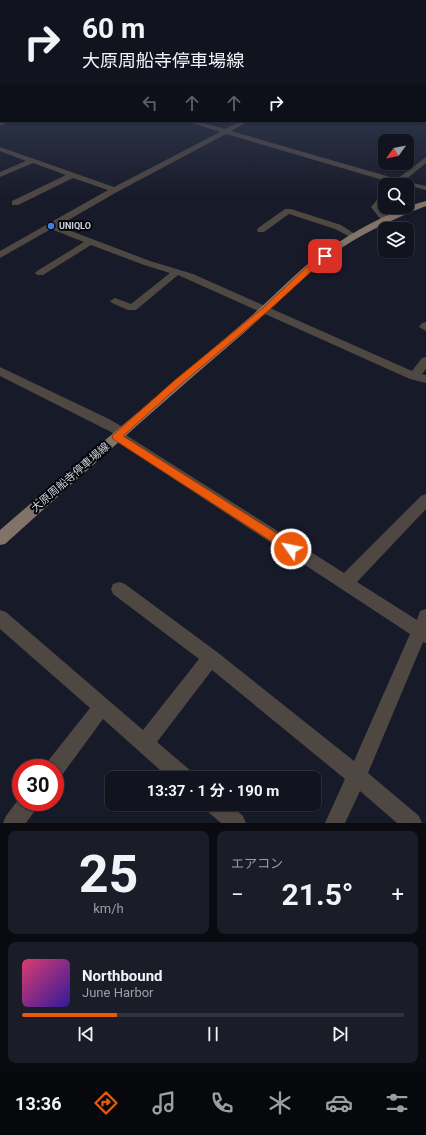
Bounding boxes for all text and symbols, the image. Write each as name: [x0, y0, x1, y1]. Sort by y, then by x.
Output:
text: 60 m: [82, 12, 145, 45]
icon: right: [16, 16, 68, 68]
text: 大原周船寺停車場線: [82, 50, 244, 71]
icon: left: [139, 92, 161, 114]
icon: ahead: [181, 92, 203, 114]
icon: ahead: [223, 92, 245, 114]
icon: right: [265, 92, 287, 114]
north arrow: [378, 134, 414, 170]
map controls: [378, 134, 414, 258]
button: search: [378, 178, 414, 214]
marker: UNIQLO: [46, 221, 56, 231]
place label: UNIQLO: [59, 221, 91, 231]
button: layers: [378, 222, 414, 258]
pin: [308, 239, 342, 273]
icon: arrive: [314, 245, 336, 267]
street label: 大原周船寺停車場線: [29, 440, 112, 515]
position arrow: [270, 528, 312, 570]
speed limit sign: 30: [12, 759, 64, 811]
text: 13:37 · 1 分 · 190 m: [147, 782, 279, 800]
text: 25: [79, 844, 138, 905]
text: エアコン: [231, 856, 283, 871]
text: 21.5°: [282, 877, 354, 912]
text: −: [231, 882, 244, 907]
text: +: [392, 882, 404, 907]
text: km/h: [93, 901, 124, 916]
text: Northbound: [82, 967, 163, 985]
text: June Harbor: [82, 985, 154, 1000]
icon: previous: [75, 1023, 97, 1045]
icon: pause: [202, 1023, 224, 1045]
icon: next: [329, 1023, 351, 1045]
icon: directions: [92, 1089, 120, 1117]
icon: music: [150, 1089, 178, 1117]
icon: phone: [208, 1089, 236, 1117]
icon: climate: [266, 1089, 294, 1117]
icon: car: [325, 1089, 353, 1117]
icon: filters: [383, 1089, 411, 1117]
text: 13:36: [15, 1093, 62, 1114]

